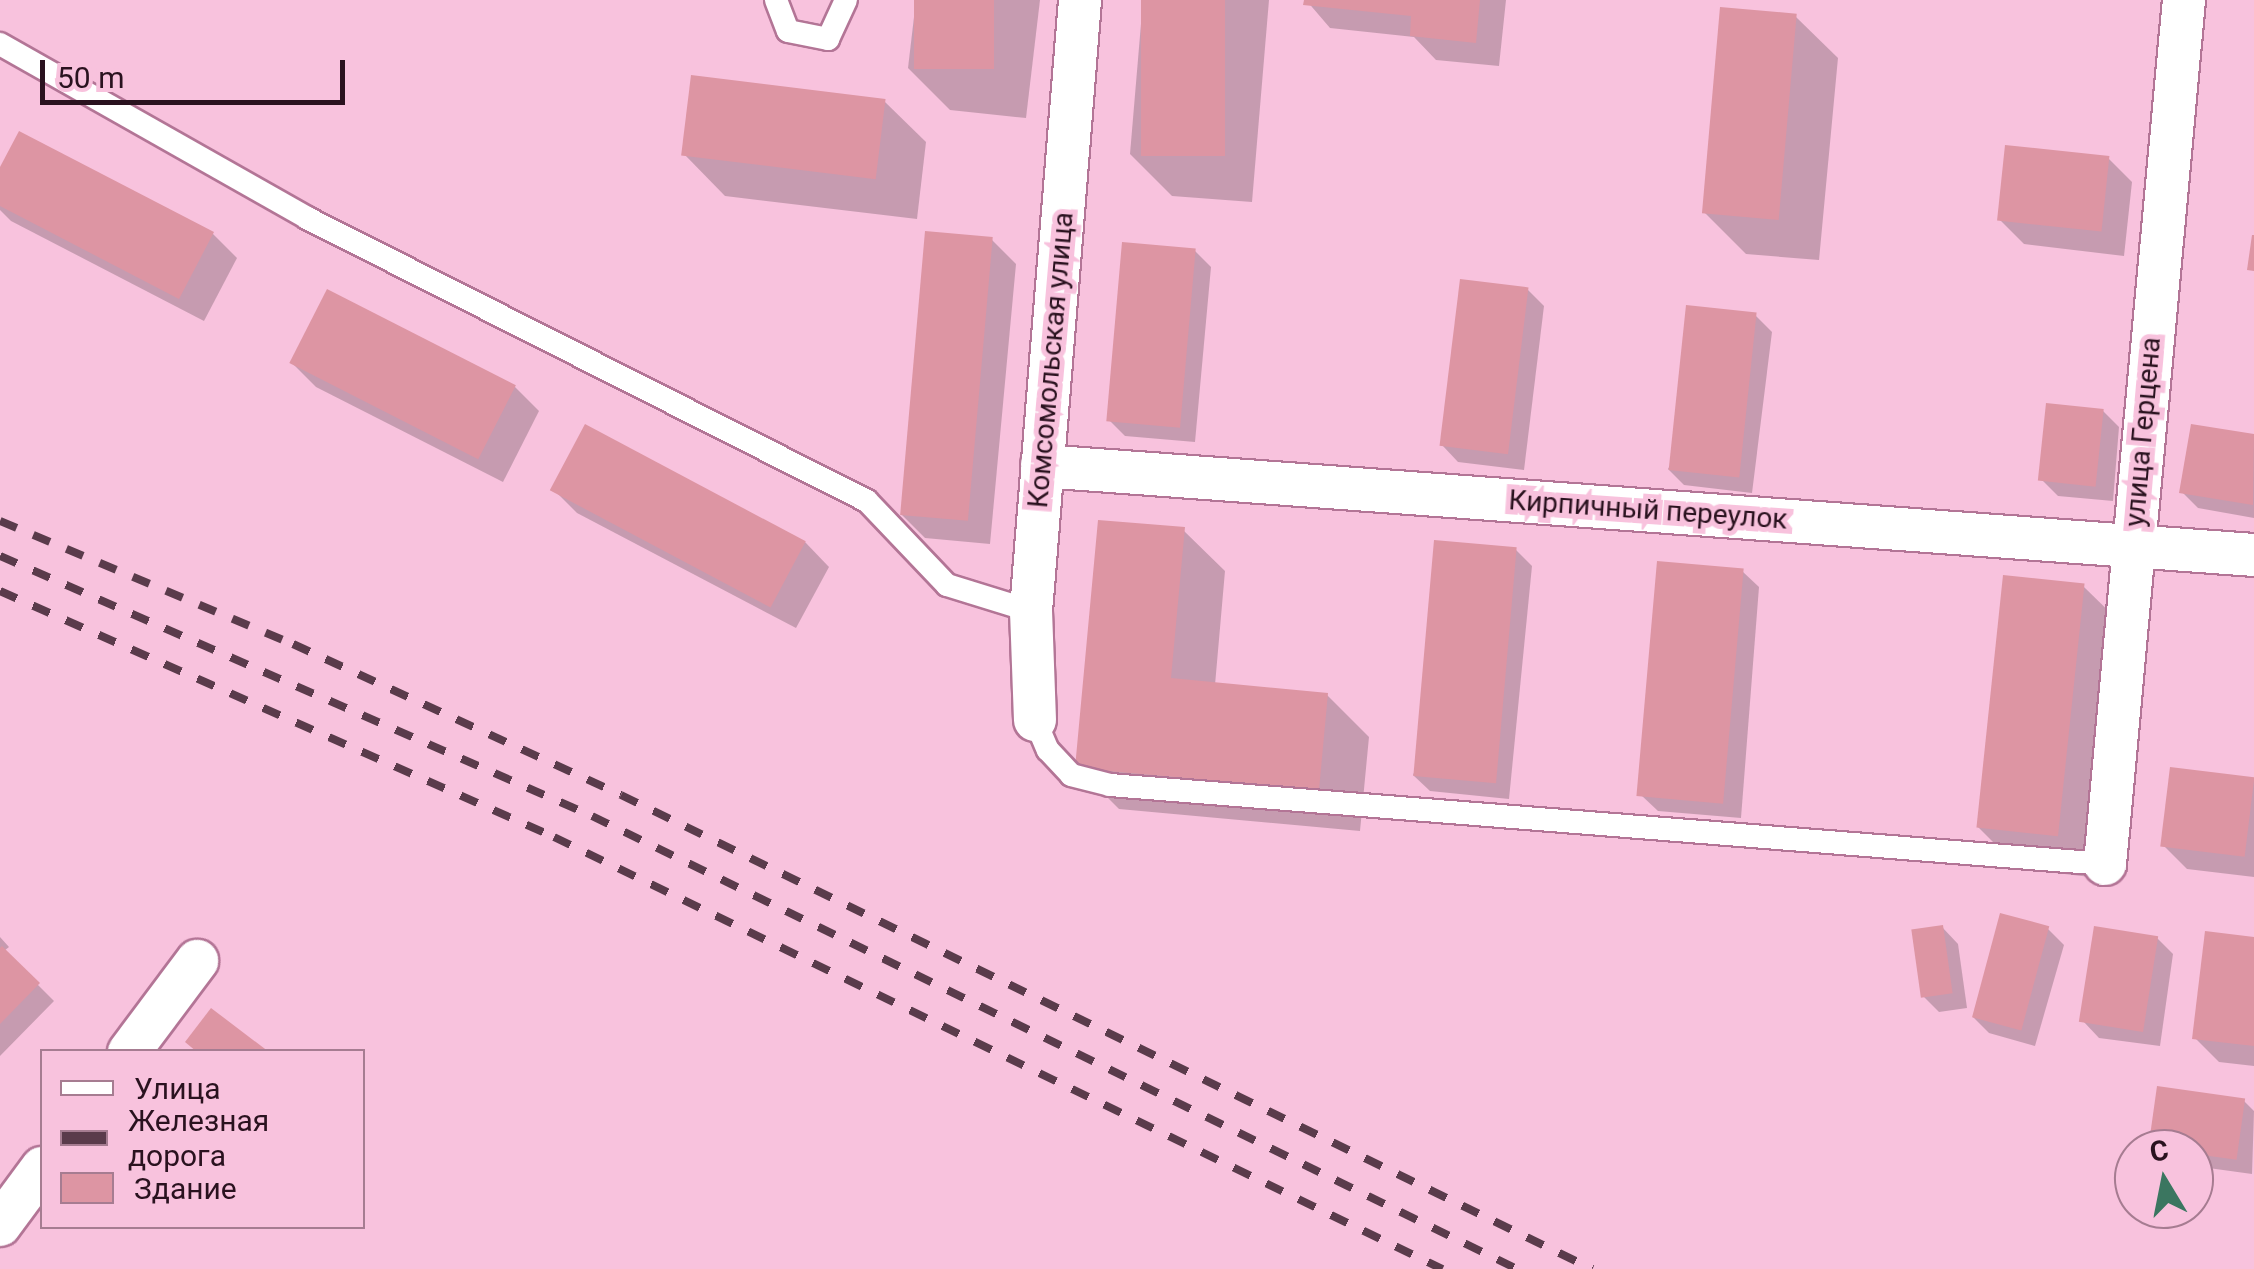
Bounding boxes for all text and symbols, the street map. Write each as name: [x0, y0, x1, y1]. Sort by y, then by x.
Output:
scale bar: [45, 40, 350, 102]
text: 50 m: [57, 60, 124, 95]
street label: Комсомольская улица: [1021, 211, 1081, 509]
street label: улица Герцена: [2118, 336, 2168, 528]
street label: Кирпичный переулок: [1507, 483, 1789, 537]
legend: [40, 1049, 365, 1229]
text: Улица: [134, 1071, 221, 1106]
text: Железная дорога: [128, 1103, 269, 1173]
north arrow: [2114, 1129, 2214, 1229]
text: С: [2147, 1133, 2171, 1169]
text: Здание: [134, 1171, 237, 1206]

